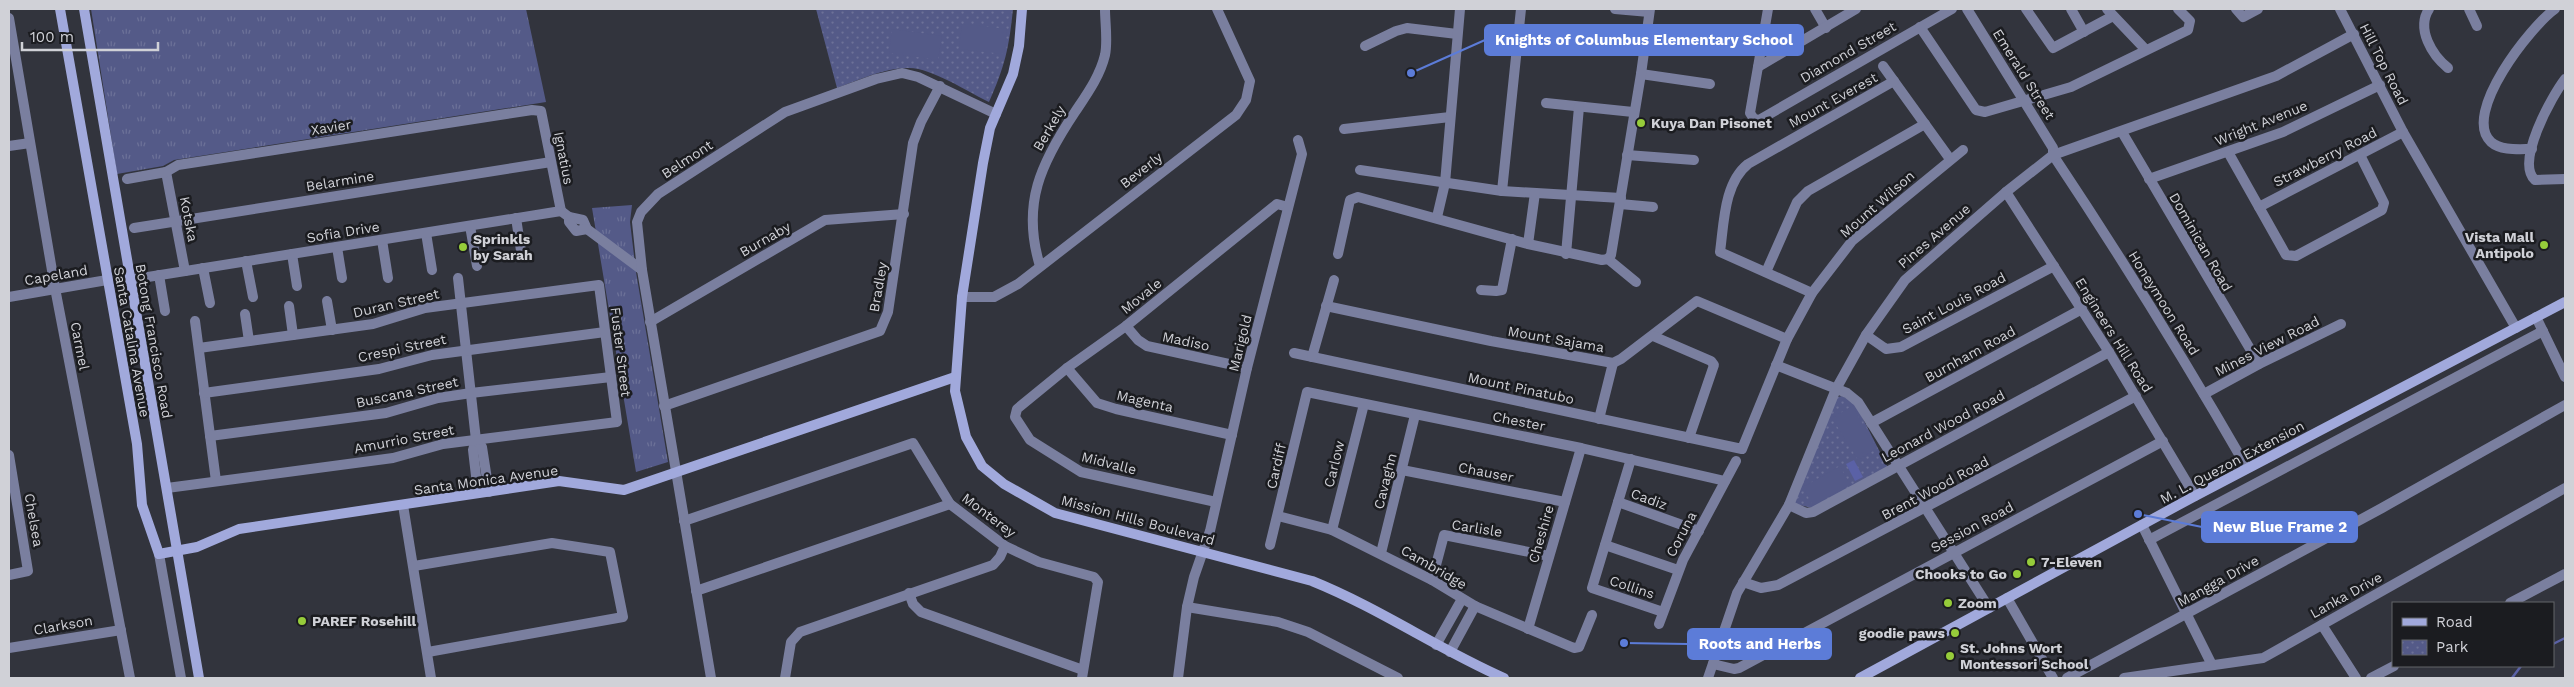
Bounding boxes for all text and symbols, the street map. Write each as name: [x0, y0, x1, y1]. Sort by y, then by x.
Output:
street label: Diamond Street: [1797, 18, 1899, 86]
scale bar: [22, 20, 159, 52]
street label: Hill Top Road: [2357, 20, 2411, 108]
callout: Knights of Columbus Elementary School: [1485, 25, 1803, 55]
street label: Emerald Street: [1990, 26, 2058, 122]
text: 100 m: [30, 28, 74, 46]
text: Knights of Columbus Elementary School: [1495, 31, 1793, 49]
street label: Mount Everest: [1786, 69, 1880, 131]
street label: Wright Avenue: [2212, 97, 2310, 149]
street label: Berkely: [1030, 102, 1069, 154]
place label: Kuya Dan Pisonet: [1651, 115, 1772, 131]
street label: Xavier: [310, 116, 353, 138]
marker: Kuya Dan Pisonet: [1635, 117, 1647, 129]
street label: Strawberry Road: [2271, 124, 2379, 190]
street label: Ignatius: [551, 130, 577, 186]
street label: Belmont: [658, 137, 716, 181]
street label: Beverly: [1117, 148, 1166, 191]
street label: Mount Wilson: [1836, 167, 1918, 241]
street label: Belarmine: [305, 168, 375, 194]
street label: Dominican Road: [2166, 190, 2236, 294]
street label: Kotska: [177, 195, 201, 243]
street label: Pines Avenue: [1895, 200, 1973, 272]
street label: Sofia Drive: [305, 218, 381, 246]
street label: Burnaby: [737, 218, 794, 260]
place label: Vista Mall Antipolo: [2465, 229, 2534, 261]
place label: Sprinkls by Sarah: [473, 231, 533, 263]
marker: Vista Mall Antipolo: [2538, 239, 2550, 251]
marker: Sprinkls by Sarah: [457, 241, 469, 253]
street label: Honeymoon Road: [2125, 248, 2203, 358]
street label: Bradley: [866, 260, 890, 313]
street label: Capeland: [23, 262, 89, 288]
street label: Botong Francisco Road: [133, 262, 175, 420]
street label: Santa Catalina Avenue: [111, 265, 153, 419]
street label: Saint Louis Road: [1899, 269, 2009, 337]
street label: Movale: [1117, 275, 1165, 317]
street label: Engineers Hill Road: [2072, 275, 2156, 395]
street label: Duran Street: [351, 285, 441, 321]
street label: Fuster Street: [608, 306, 634, 398]
street label: Marigold: [1225, 313, 1255, 373]
street label: Mines View Road: [2212, 313, 2322, 379]
street label: Carmel: [67, 320, 93, 372]
street label: Mount Sajama: [1506, 323, 1606, 355]
street label: Burnham Road: [1922, 323, 2018, 385]
street label: Madiso: [1161, 328, 1211, 354]
street label: Crespi Street: [356, 331, 448, 365]
street label: Mount Pinatubo: [1466, 369, 1576, 407]
street label: Buscana Street: [354, 373, 460, 411]
street label: Magenta: [1115, 387, 1175, 415]
street label: Leonard Wood Road: [1879, 387, 2007, 465]
street label: Chester: [1491, 408, 1547, 434]
street label: M. L. Quezon Extension: [2157, 417, 2307, 507]
street label: Amurrio Street: [353, 421, 456, 457]
street label: Carlow: [1321, 439, 1348, 489]
street label: Cardiff: [1263, 442, 1289, 490]
street label: Midvalle: [1080, 448, 1138, 478]
street label: Cavaghn: [1370, 451, 1400, 511]
street label: Brent Wood Road: [1879, 453, 1991, 523]
street label: Chauser: [1457, 459, 1515, 485]
street label: Santa Monica Avenue: [413, 462, 559, 498]
street label: Cadiz: [1629, 485, 1669, 513]
street label: Monterey: [959, 490, 1020, 541]
street label: Chelsea: [21, 492, 47, 548]
street label: Mission Hills Boulevard: [1059, 492, 1217, 548]
street label: Session Road: [1928, 498, 2016, 556]
street label: Cheshire: [1525, 503, 1557, 565]
street label: Coruna: [1662, 509, 1700, 559]
callout: New Blue Frame 2: [2202, 512, 2357, 542]
street label: Carlisle: [1451, 516, 1503, 540]
text: New Blue Frame 2: [2213, 518, 2347, 536]
street label: Cambridge: [1398, 542, 1470, 592]
street label: Mangga Drive: [2175, 552, 2261, 610]
place label: 7-Eleven: [2041, 554, 2102, 570]
marker: 7-Eleven: [2025, 556, 2037, 568]
place label: Chooks to Go: [1915, 566, 2007, 582]
marker: Chooks to Go: [2011, 568, 2023, 580]
street label: Lanka Drive: [2307, 569, 2385, 621]
street label: Collins: [1607, 572, 1657, 602]
place label: Zoom: [1958, 595, 1997, 611]
marker: Zoom: [1942, 597, 1954, 609]
legend: [2392, 602, 2554, 667]
street label: Clarkson: [32, 612, 94, 638]
place label: PAREF Rosehill: [312, 613, 417, 629]
text: Road: [2436, 613, 2473, 631]
marker: PAREF Rosehill: [296, 615, 308, 627]
place label: goodie paws: [1859, 625, 1946, 641]
marker: goodie paws: [1949, 627, 1961, 639]
callout: Roots and Herbs: [1688, 629, 1831, 659]
text: Roots and Herbs: [1699, 635, 1821, 653]
text: Park: [2436, 638, 2469, 656]
place label: St. Johns Wort Montessori School: [1960, 640, 2089, 672]
marker: St. Johns Wort Montessori School: [1944, 650, 1956, 662]

